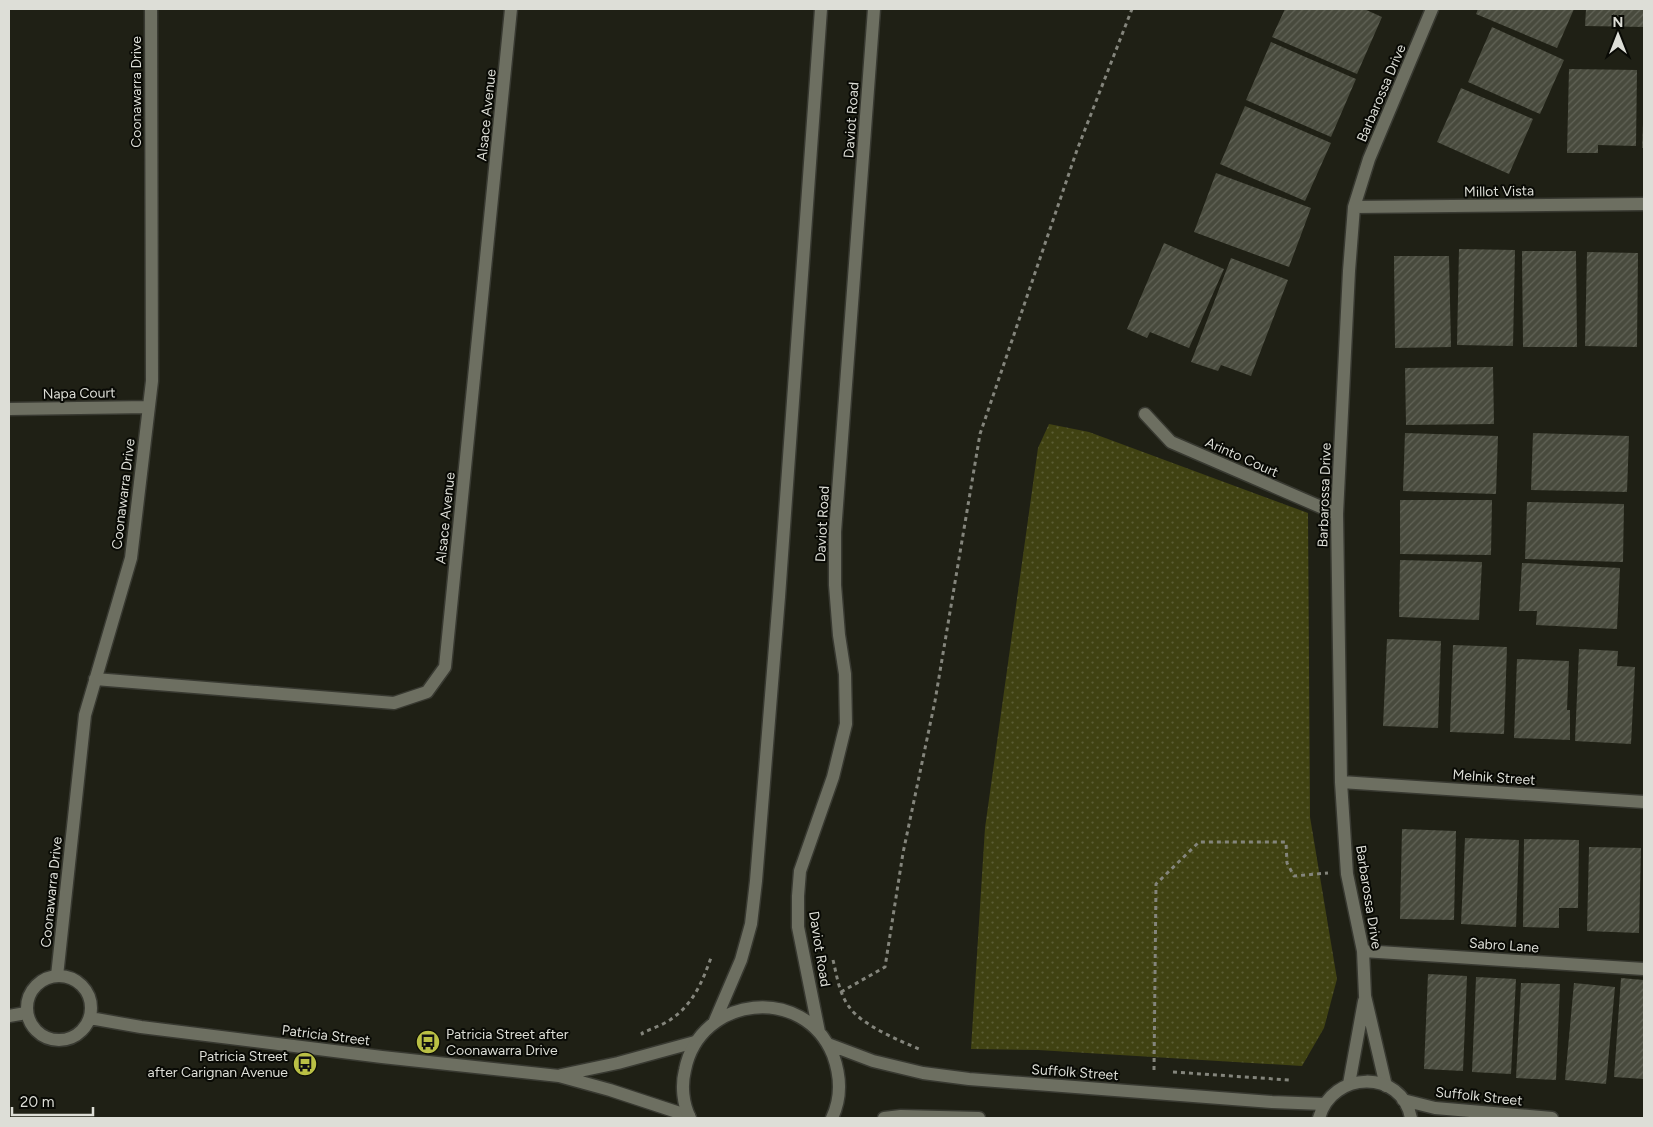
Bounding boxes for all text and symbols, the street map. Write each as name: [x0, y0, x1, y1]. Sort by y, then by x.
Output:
north arrow: [1593, 10, 1643, 60]
text: N: [1613, 14, 1623, 31]
street label: Coonawarra Drive: [128, 36, 145, 148]
street label: Barbarossa Drive: [1353, 41, 1410, 145]
street label: Alsace Avenue: [473, 68, 500, 162]
street label: Daviot Road: [840, 81, 863, 159]
street label: Millot Vista: [1464, 182, 1534, 201]
street label: Napa Court: [42, 384, 116, 403]
street label: Arinto Court: [1203, 434, 1281, 481]
street label: Coonawarra Drive: [108, 437, 139, 550]
street label: Barbarossa Drive: [1314, 442, 1335, 548]
street label: Alsace Avenue: [432, 471, 459, 565]
street label: Daviot Road: [812, 485, 833, 563]
street label: Melnik Street: [1452, 766, 1536, 789]
street label: Coonawarra Drive: [37, 835, 66, 948]
street label: Barbarossa Drive: [1352, 844, 1385, 950]
street label: Daviot Road: [805, 910, 834, 988]
street label: Sabro Lane: [1468, 935, 1540, 956]
street label: Patricia Street: [281, 1022, 371, 1049]
place label: Patricia Street after Coonawarra Drive: [446, 1026, 569, 1059]
bus stop icon: Patricia Street after Coonawarra Drive: [415, 1029, 441, 1055]
place label: Patricia Street after Carignan Avenue: [148, 1048, 288, 1081]
bus stop icon: Patricia Street after Carignan Avenue: [292, 1051, 318, 1077]
street label: Suffolk Street: [1031, 1061, 1119, 1084]
street label: Suffolk Street: [1435, 1083, 1523, 1110]
scale bar: [12, 1084, 94, 1116]
text: 20 m: [20, 1093, 54, 1111]

